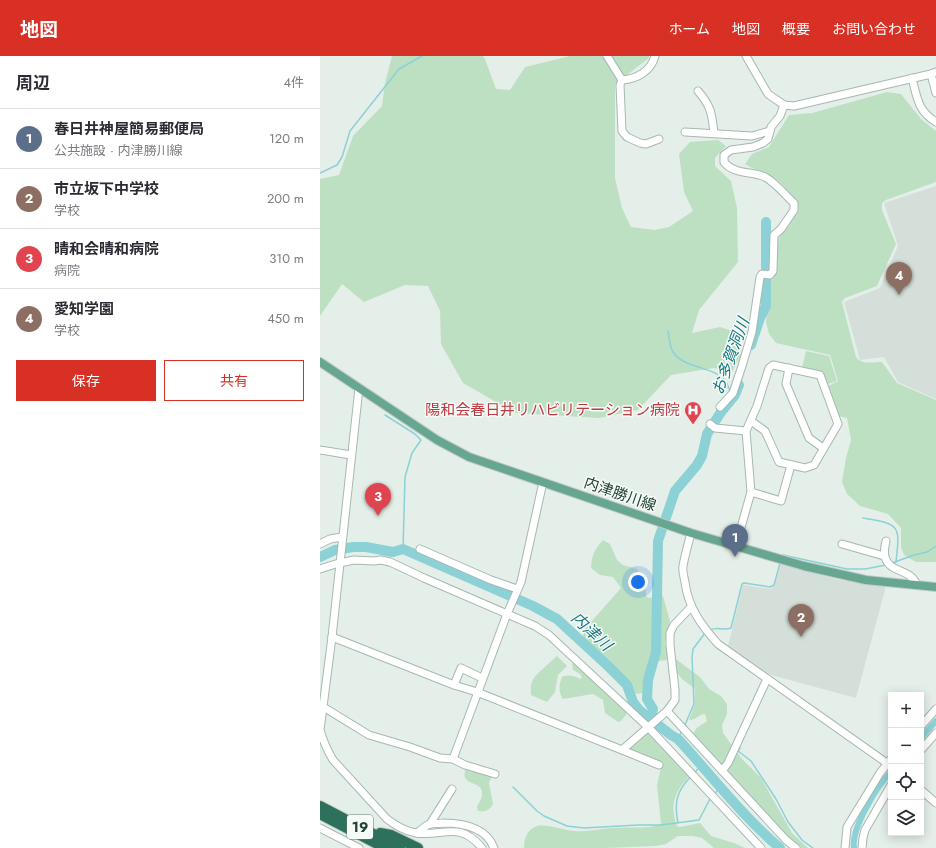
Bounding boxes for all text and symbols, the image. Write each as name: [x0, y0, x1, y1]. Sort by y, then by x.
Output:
text: 地図: [20, 16, 58, 43]
text: ホーム: [668, 19, 710, 39]
text: 地図: [732, 19, 760, 39]
text: 概要: [782, 19, 810, 39]
text: お問い合わせ: [832, 19, 916, 39]
text: 周辺: [16, 71, 50, 95]
text: 4件: [283, 73, 304, 92]
text: 春日井神屋簡易郵便局: [54, 118, 204, 140]
text: 1: [26, 129, 32, 148]
text: 120 m: [269, 129, 304, 148]
text: 公共施設 · 内津勝川線: [54, 141, 183, 160]
text: 市立坂下中学校: [54, 178, 159, 200]
text: 2: [25, 189, 33, 208]
text: 200 m: [267, 189, 304, 208]
text: 学校: [54, 201, 80, 220]
text: 晴和会晴和病院: [54, 238, 159, 260]
text: 3: [25, 249, 33, 268]
text: 310 m: [269, 249, 304, 268]
text: 病院: [54, 261, 80, 280]
pin: 4: [886, 262, 912, 295]
text: 愛知学園: [54, 298, 114, 320]
text: 4: [24, 309, 34, 328]
text: 450 m: [267, 309, 304, 328]
water label: お多賀洞川: [706, 313, 756, 398]
text: 学校: [54, 321, 80, 340]
button: 保存: [16, 360, 156, 401]
button: 共有: [164, 360, 304, 401]
place label: 陽和会春日井リハビリテーション病院: [425, 399, 680, 421]
hospital icon: 陽和会春日井リハビリテーション病院: [683, 400, 703, 425]
street label: 内津勝川線: [581, 471, 659, 517]
pin: 3: [365, 483, 391, 516]
pin: 1: [722, 524, 748, 557]
your location: [628, 572, 648, 592]
pin: 2: [788, 604, 814, 637]
water label: 内津川: [566, 607, 619, 658]
map controls: [888, 692, 924, 836]
button: +: [888, 692, 924, 728]
button: −: [888, 728, 924, 764]
button: locate: [888, 764, 924, 800]
button: layers: [888, 800, 924, 836]
road number: 19: [347, 815, 373, 839]

